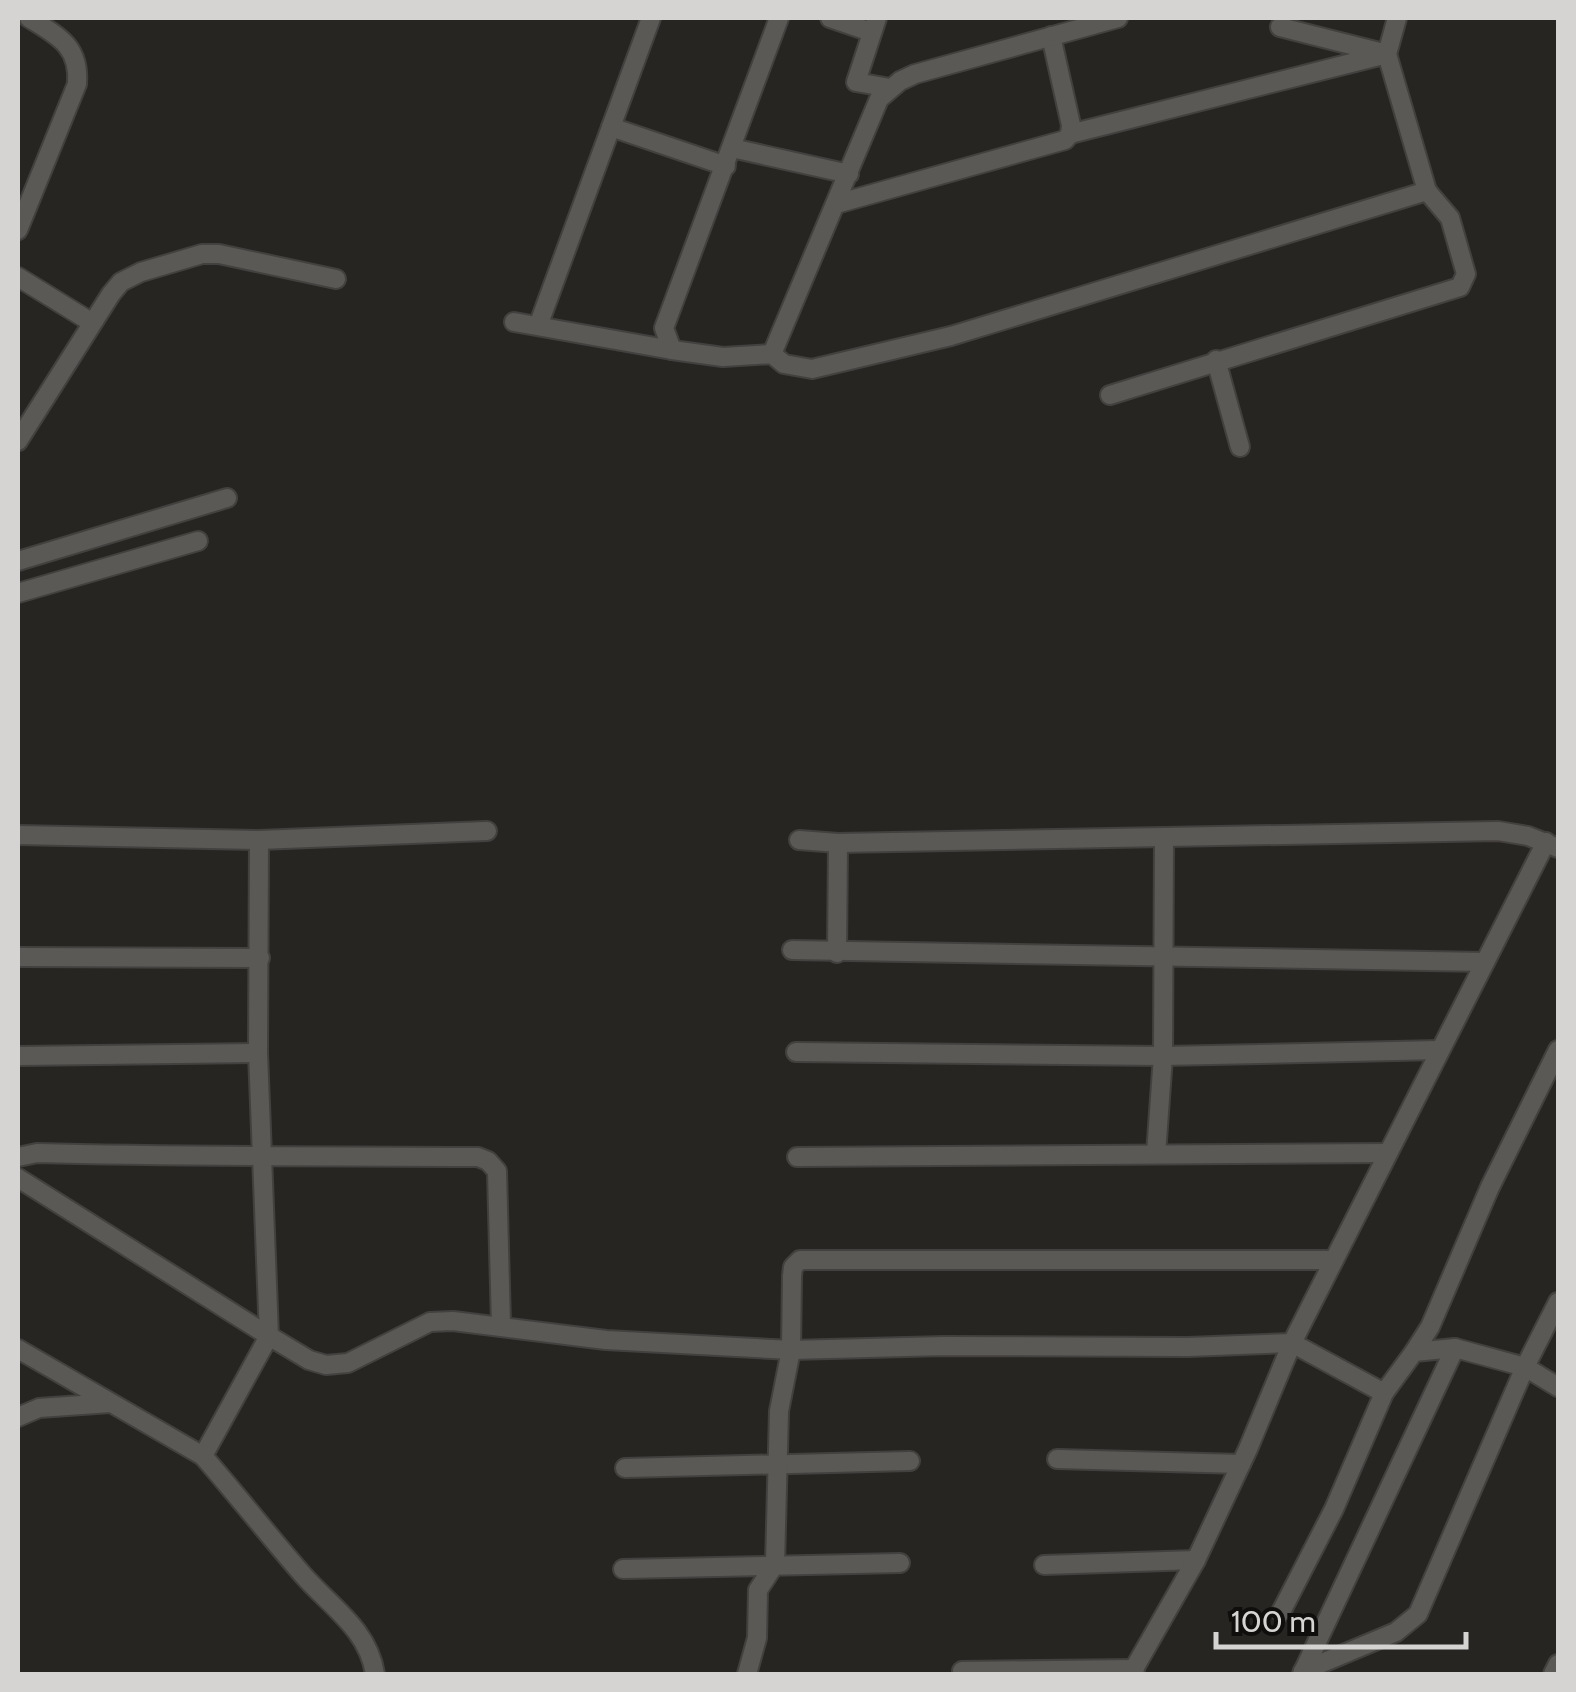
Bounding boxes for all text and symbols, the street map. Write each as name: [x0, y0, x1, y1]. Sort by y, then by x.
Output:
scale bar: [1216, 1587, 1466, 1649]
text: 100 m: [1231, 1603, 1316, 1640]

